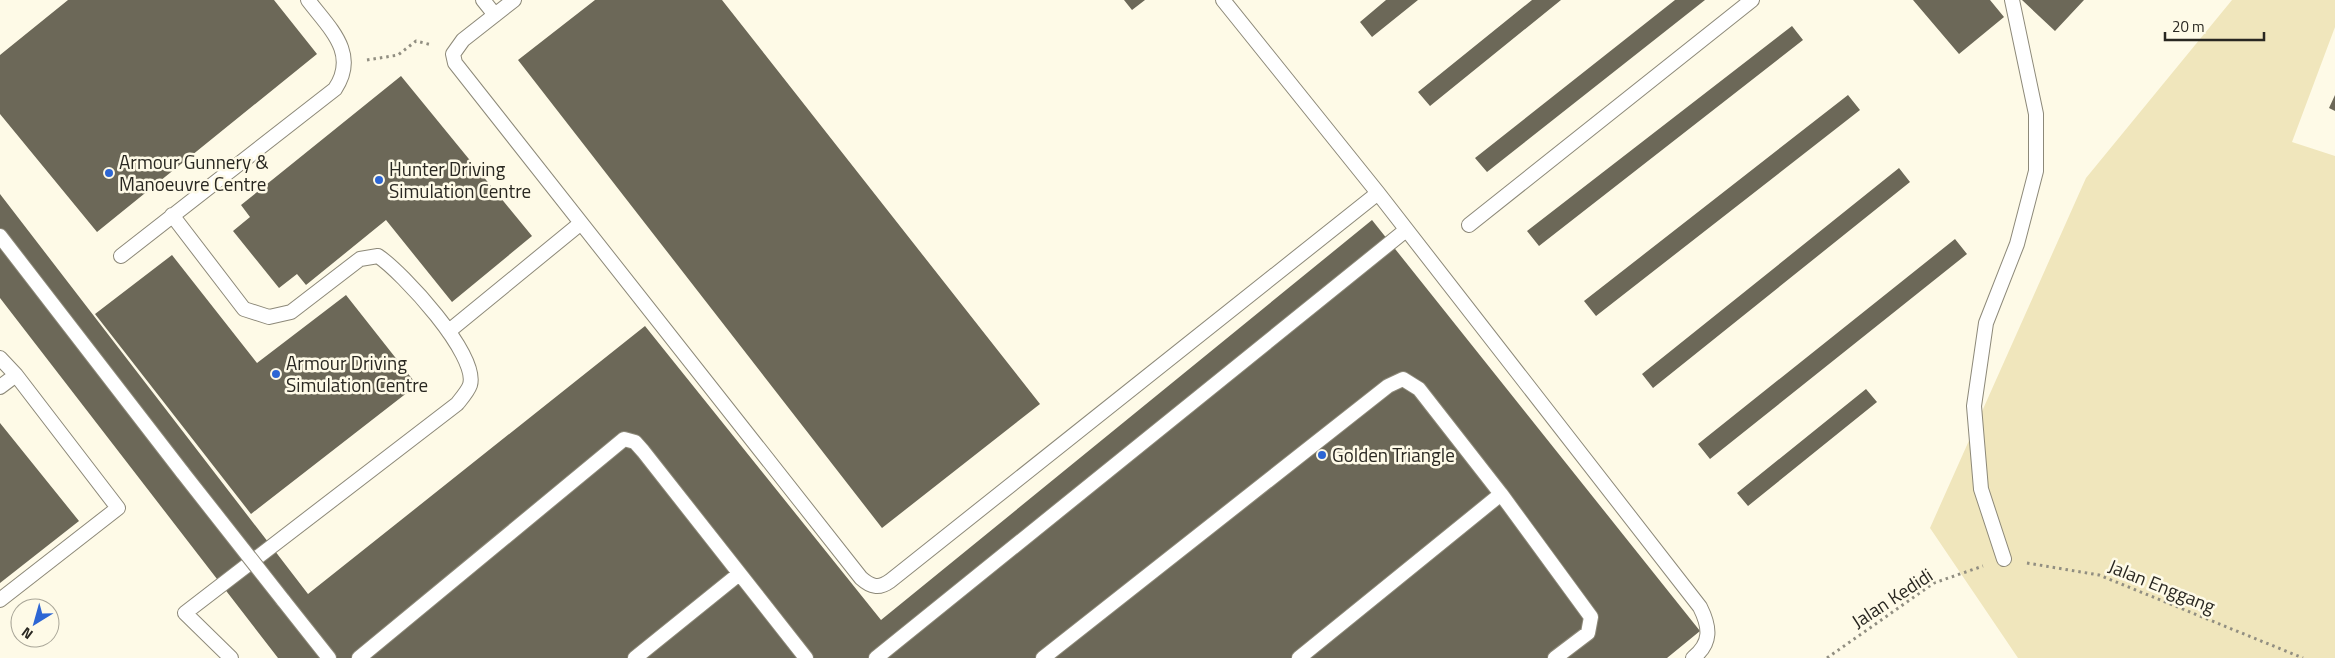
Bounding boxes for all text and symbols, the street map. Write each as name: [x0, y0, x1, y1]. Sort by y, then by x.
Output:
scale bar: [2165, 10, 2264, 42]
text: 20 m: [2172, 15, 2205, 38]
place label: Armour Gunnery & Manoeuvre Centre: [119, 147, 268, 198]
place label: Hunter Driving Simulation Centre: [389, 154, 531, 205]
marker: Armour Gunnery & Manoeuvre Centre: [103, 167, 115, 179]
marker: Hunter Driving Simulation Centre: [373, 174, 385, 186]
place label: Armour Driving Simulation Centre: [286, 348, 428, 399]
marker: Armour Driving Simulation Centre: [270, 368, 282, 380]
place label: Golden Triangle: [1332, 440, 1455, 469]
marker: Golden Triangle: [1316, 449, 1328, 461]
street label: Jalan Enggang: [2104, 551, 2220, 620]
street label: Jalan Kedidi: [1845, 560, 1938, 635]
north arrow: [10, 598, 60, 648]
text: N: [17, 622, 37, 645]

